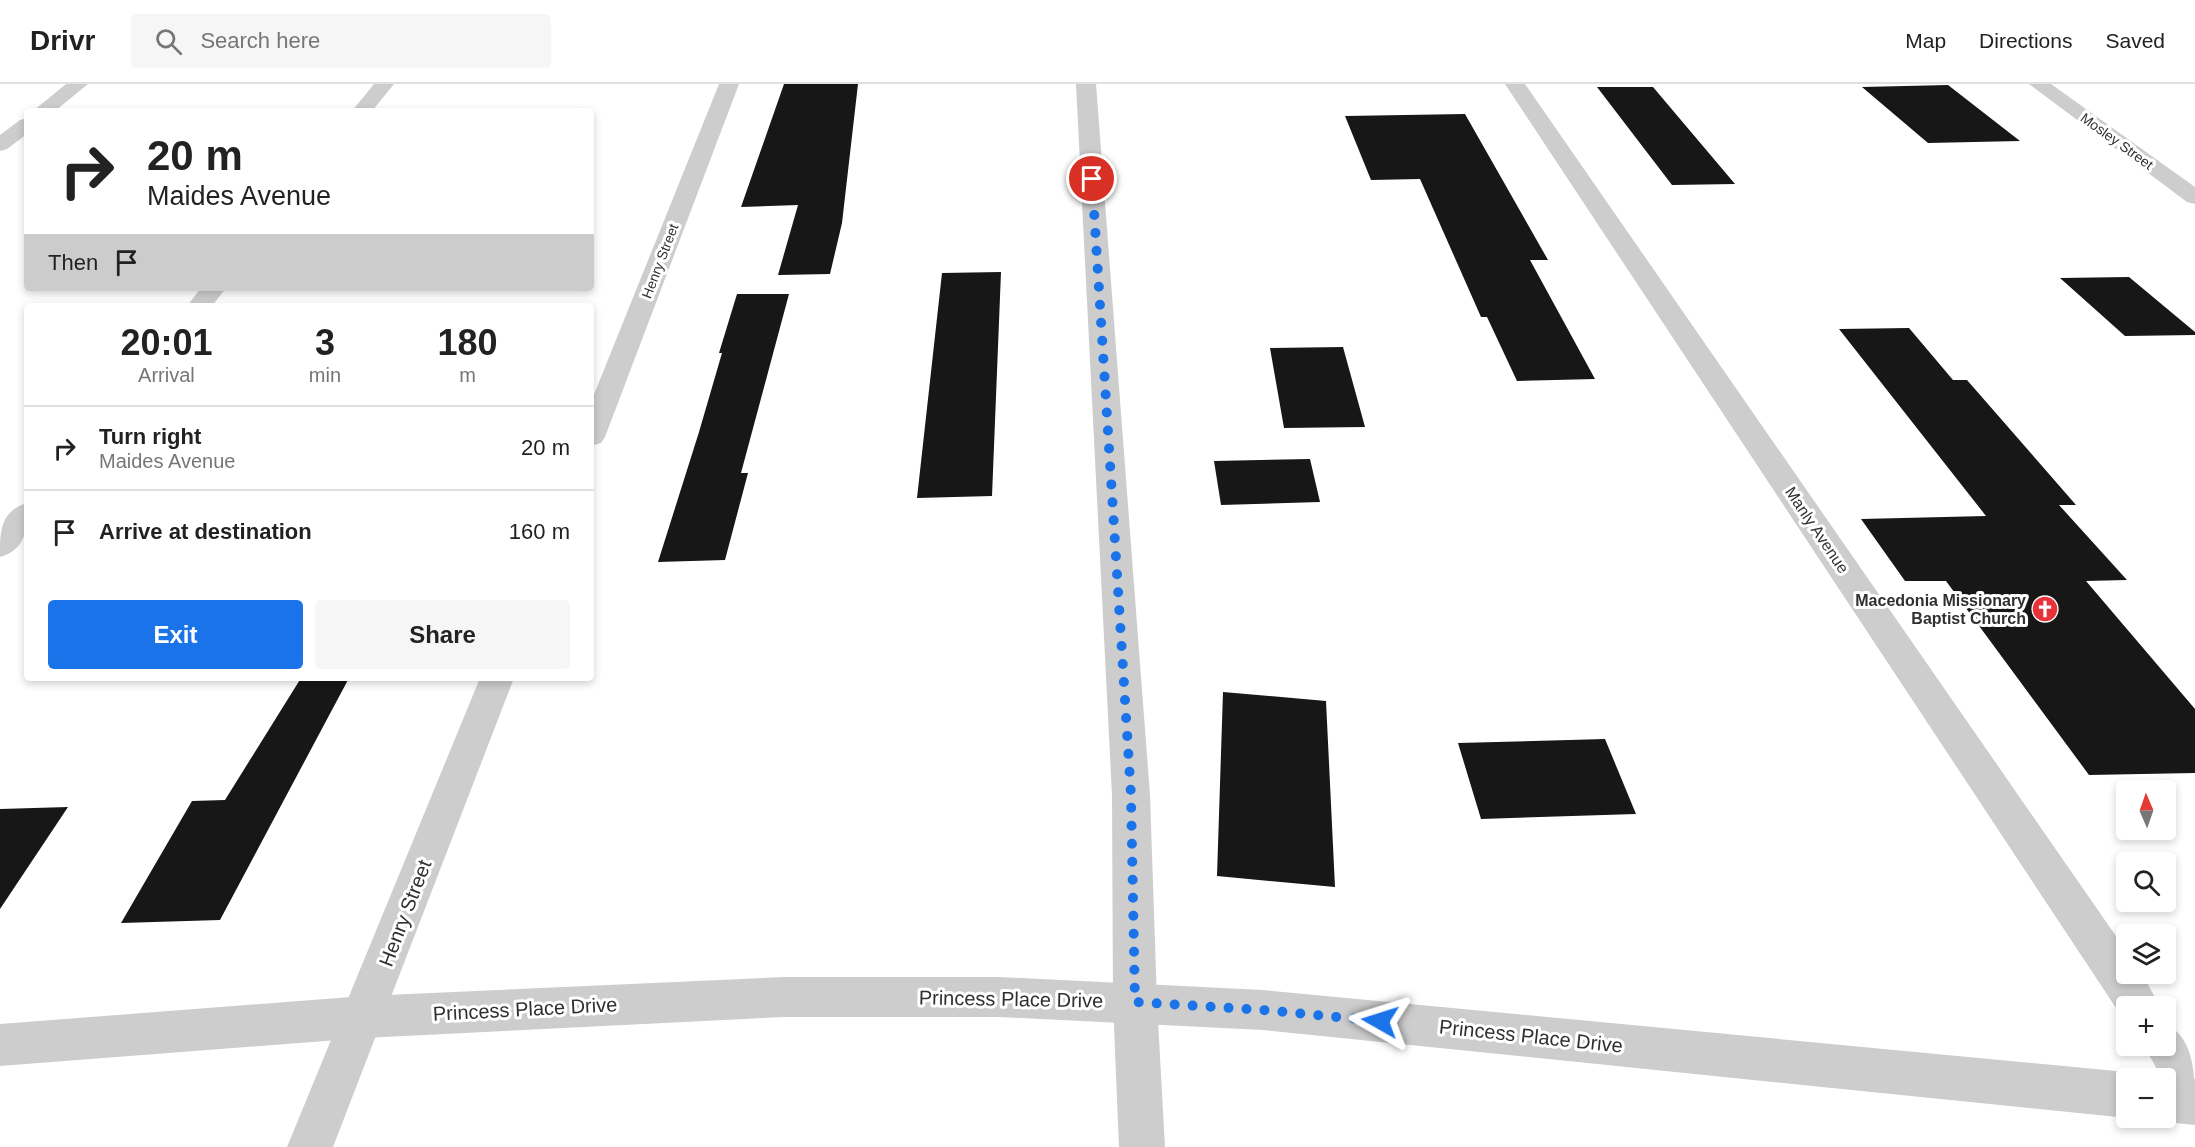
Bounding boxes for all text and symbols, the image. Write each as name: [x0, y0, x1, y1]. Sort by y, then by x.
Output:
search box: [131, 14, 551, 68]
text: Drivr: [30, 25, 95, 56]
icon: search: [152, 25, 185, 58]
text: Search here: [200, 28, 320, 53]
text: Map: [1905, 29, 1946, 52]
text: Directions: [1979, 29, 2072, 52]
text: Saved: [2105, 29, 2165, 52]
street label: Mosley Street: [2078, 109, 2156, 173]
icon: right: [48, 132, 126, 210]
text: 20 m: [147, 132, 243, 179]
pin: [1066, 153, 1117, 204]
icon: arrive: [1075, 162, 1108, 195]
text: Maides Avenue: [147, 181, 331, 211]
street label: Henry Street: [638, 221, 682, 301]
icon: arrive: [110, 246, 143, 279]
text: Then: [48, 250, 98, 275]
text: 20:01: [120, 322, 212, 363]
text: 3: [315, 322, 335, 363]
text: 180: [437, 322, 498, 363]
text: Arrival: [138, 364, 195, 386]
text: min: [309, 364, 341, 386]
text: m: [459, 364, 476, 386]
text: Turn right: [99, 424, 201, 449]
icon: right: [48, 432, 81, 465]
text: 20 m: [521, 435, 570, 460]
text: Maides Avenue: [99, 450, 235, 472]
street label: Manly Avenue: [1782, 484, 1852, 576]
icon: arrive: [48, 516, 81, 549]
text: Arrive at destination: [99, 519, 312, 544]
text: 160 m: [509, 519, 570, 544]
place label: Macedonia Missionary Baptist Church: [1855, 592, 2026, 627]
church icon: Macedonia Missionary Baptist Church: [2030, 594, 2060, 624]
button: Exit: [48, 600, 303, 669]
button: Share: [315, 600, 570, 669]
north arrow: [2116, 780, 2176, 840]
map controls: [2116, 780, 2176, 1128]
button: search: [2116, 852, 2176, 912]
street label: Henry Street: [375, 856, 436, 969]
button: layers: [2116, 924, 2176, 984]
street label: Princess Place Drive: [919, 986, 1103, 1012]
position arrow: [1348, 989, 1412, 1053]
street label: Princess Place Drive: [432, 993, 618, 1025]
button: +: [2116, 996, 2176, 1056]
street label: Princess Place Drive: [1438, 1015, 1624, 1057]
button: −: [2116, 1068, 2176, 1128]

